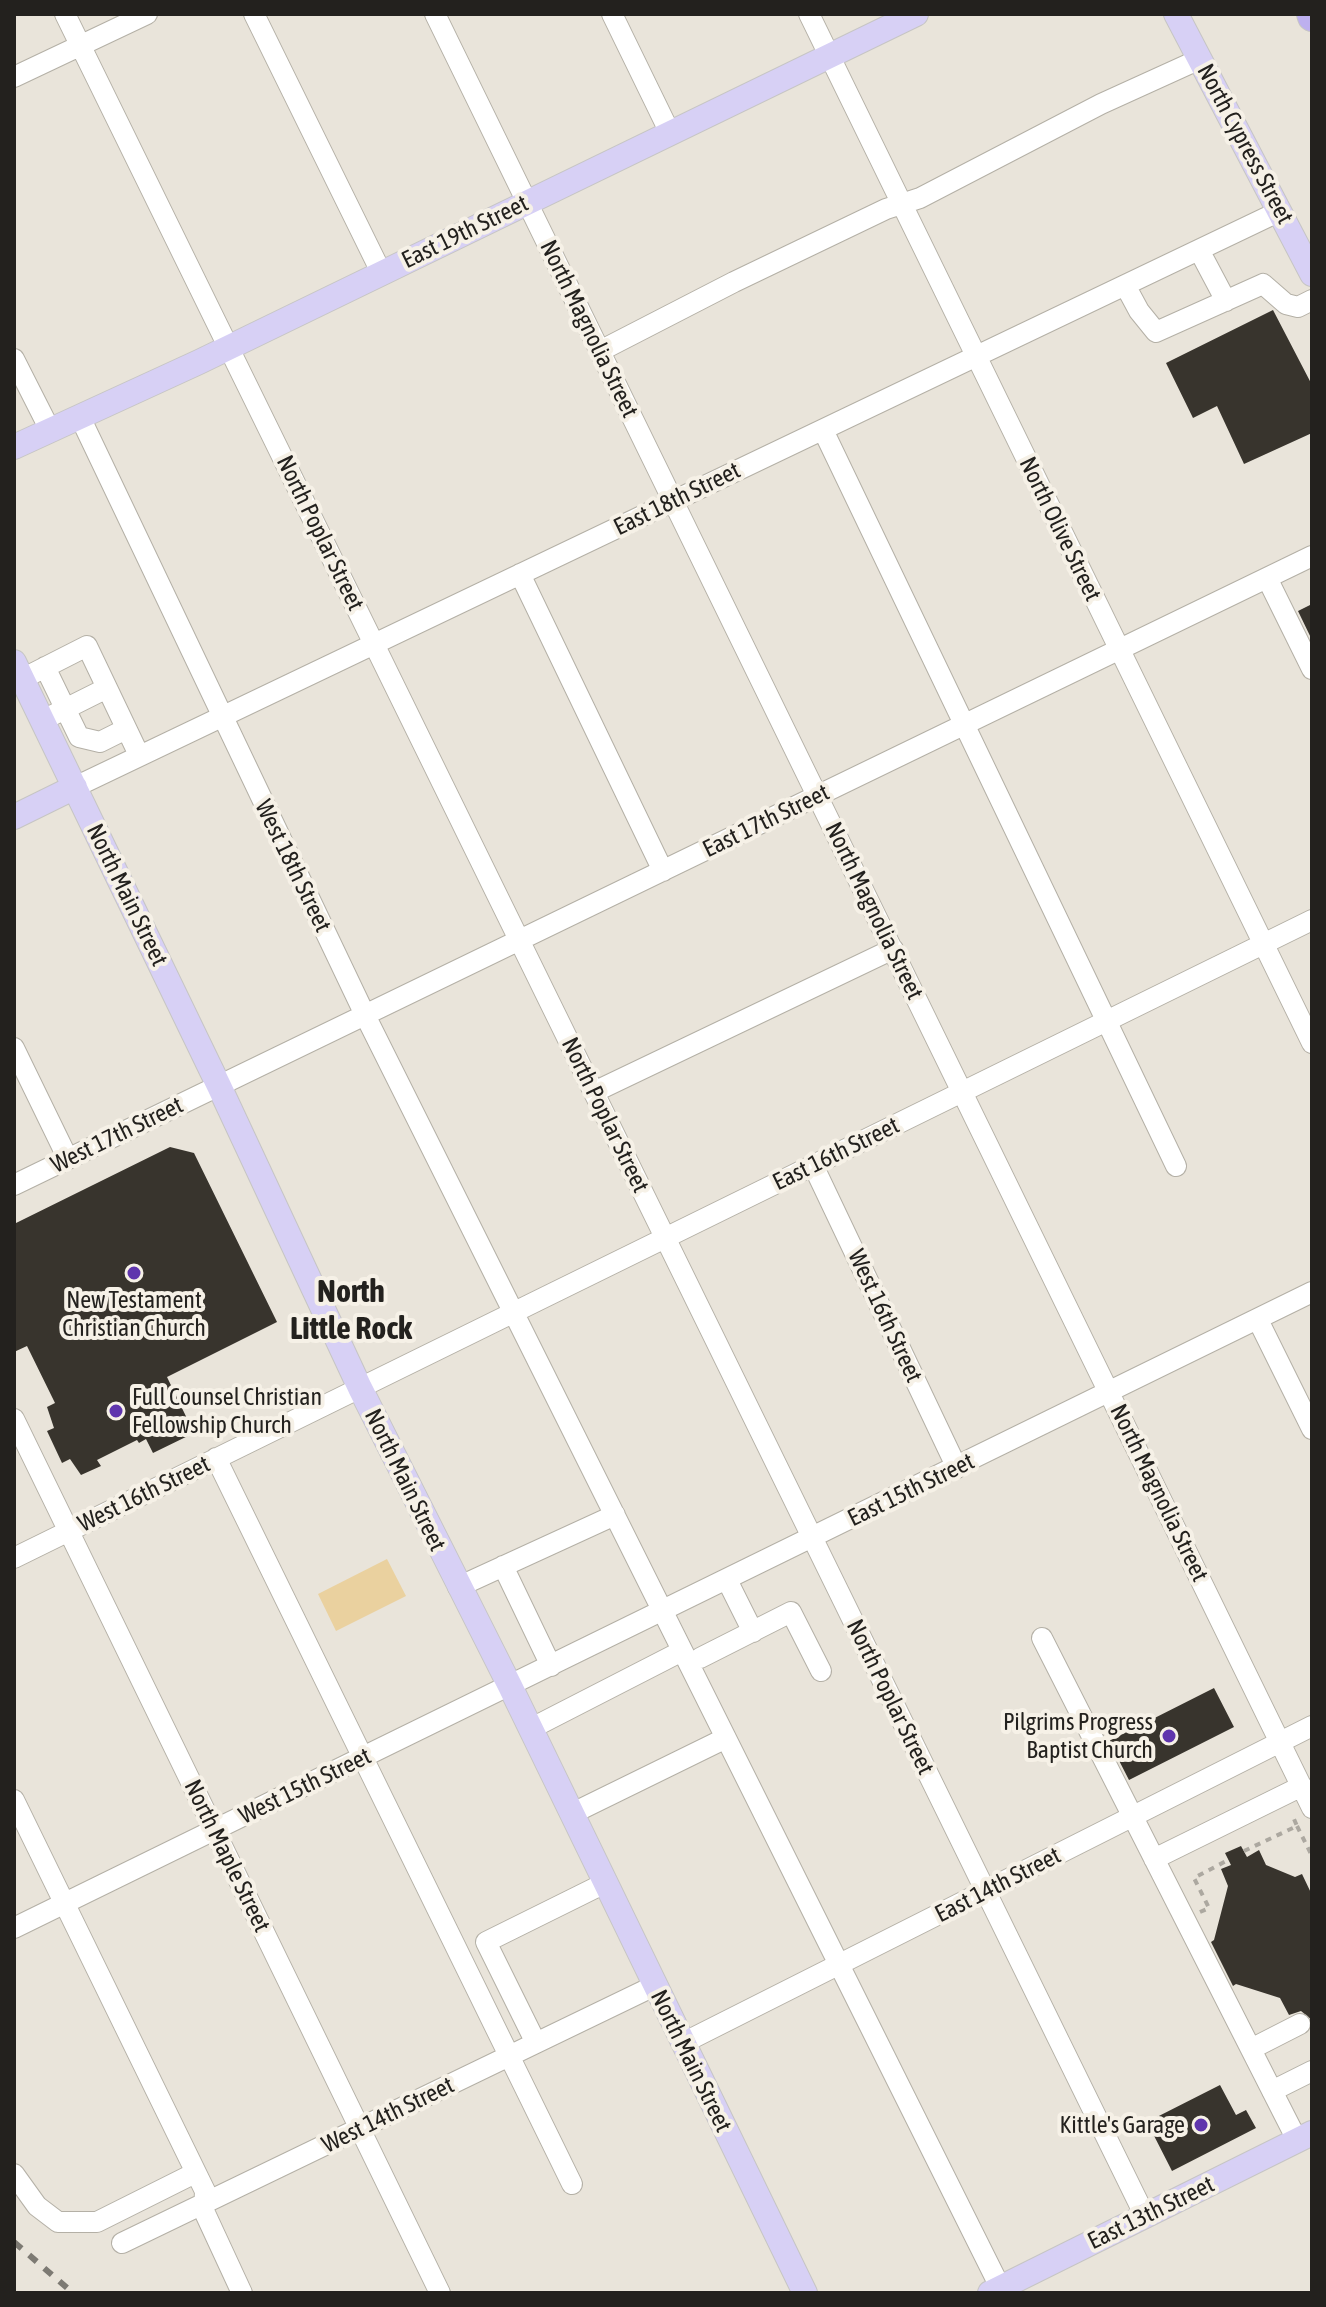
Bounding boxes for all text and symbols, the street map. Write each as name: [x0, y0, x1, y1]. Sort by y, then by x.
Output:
street label: North Cypress Street: [1191, 59, 1299, 229]
street label: East 19th Street: [397, 189, 533, 275]
street label: North Magnolia Street: [534, 236, 644, 422]
street label: North Poplar Street: [270, 451, 370, 615]
street label: North Olive Street: [1013, 452, 1107, 606]
street label: East 18th Street: [609, 456, 745, 542]
street label: East 17th Street: [698, 778, 834, 864]
street label: West 18th Street: [249, 795, 337, 937]
street label: North Magnolia Street: [819, 818, 929, 1004]
street label: North Main Street: [80, 819, 174, 971]
street label: North Poplar Street: [555, 1033, 655, 1197]
street label: West 17th Street: [46, 1091, 188, 1179]
street label: East 16th Street: [768, 1111, 904, 1197]
street label: West 16th Street: [842, 1245, 928, 1387]
marker: New Testament Christian Church: [125, 1264, 143, 1282]
district label: North Little Rock: [290, 1273, 412, 1348]
place label: New Testament Christian Church: [62, 1286, 206, 1342]
place label: Full Counsel Christian Fellowship Church: [132, 1383, 322, 1439]
street label: North Magnolia Street: [1104, 1400, 1214, 1586]
marker: Full Counsel Christian Fellowship Church: [107, 1402, 125, 1420]
street label: North Main Street: [358, 1404, 452, 1556]
street label: East 15th Street: [843, 1447, 979, 1533]
street label: West 16th Street: [73, 1450, 215, 1538]
street label: North Poplar Street: [840, 1615, 940, 1779]
place label: Pilgrims Progress Baptist Church: [1003, 1708, 1153, 1764]
marker: Pilgrims Progress Baptist Church: [1160, 1727, 1178, 1745]
street label: West 15th Street: [234, 1742, 376, 1830]
street label: North Maple Street: [178, 1775, 276, 1937]
street label: East 14th Street: [930, 1841, 1066, 1929]
street label: North Main Street: [644, 1985, 738, 2137]
street label: West 14th Street: [317, 2071, 459, 2159]
place label: Kittle's Garage: [1060, 2111, 1185, 2139]
marker: Kittle's Garage: [1192, 2116, 1210, 2134]
street label: East 13th Street: [1083, 2170, 1219, 2256]

